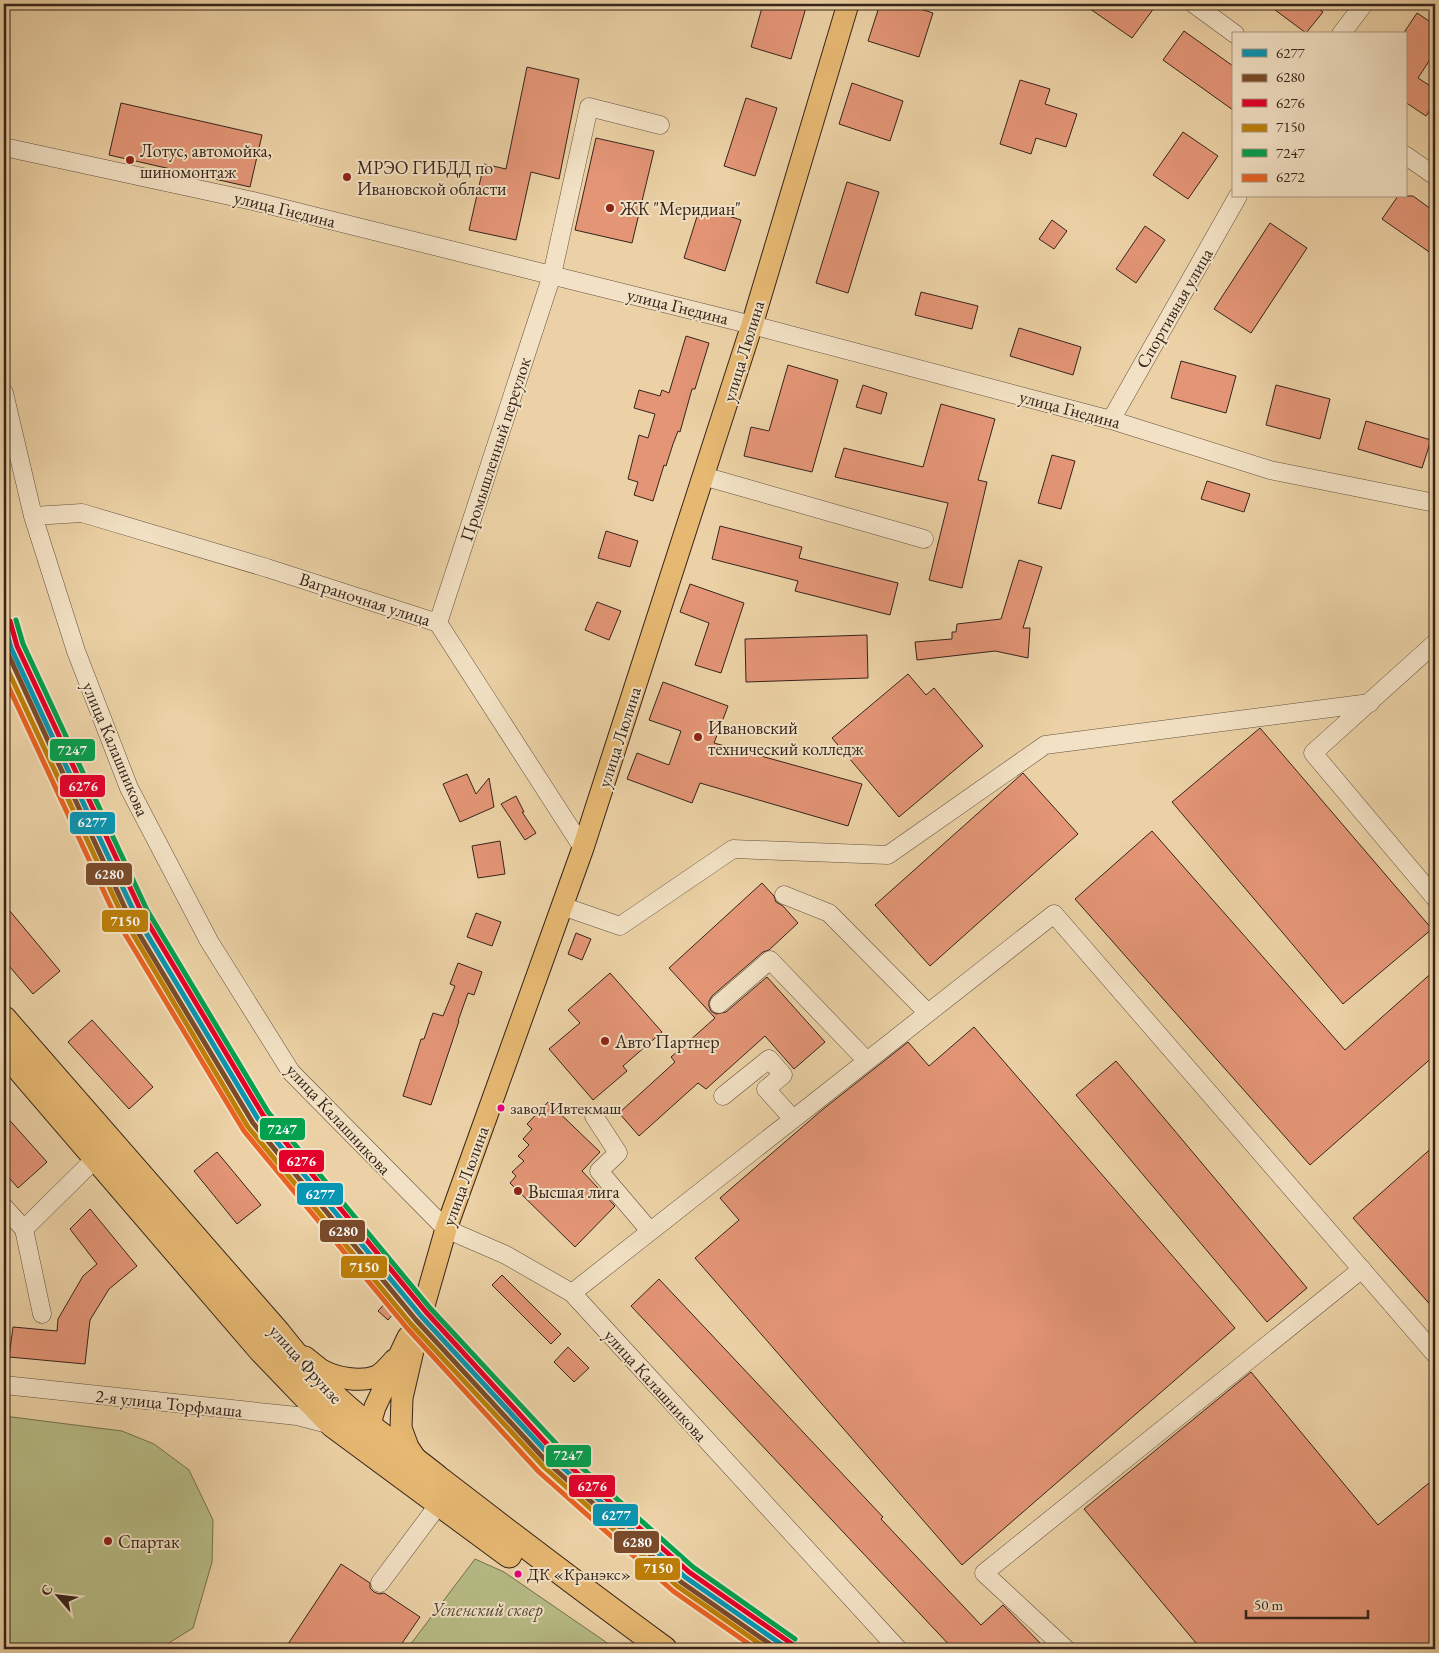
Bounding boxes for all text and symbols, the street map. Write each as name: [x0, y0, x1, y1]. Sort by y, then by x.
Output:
legend: [1232, 32, 1406, 198]
text: 6277: [1276, 43, 1306, 62]
text: 6280: [1276, 67, 1305, 86]
text: 6276: [1276, 93, 1305, 112]
text: 7150: [1276, 117, 1305, 136]
place label: Лотус, автомойка, шиномонтаж: [140, 139, 272, 183]
text: 7247: [1276, 143, 1306, 162]
marker: Лотус, автомойка, шиномонтаж: [124, 154, 136, 166]
place label: МРЭО ГИБДД по Ивановской области: [357, 156, 507, 200]
text: 6272: [1276, 167, 1306, 186]
marker: МРЭО ГИБДД по Ивановской области: [341, 171, 353, 183]
street label: улица Гнедина: [232, 185, 339, 233]
place label: ЖК "Меридиан": [619, 197, 741, 220]
marker: ЖК "Меридиан": [604, 202, 616, 214]
street label: Спортивная улица: [1130, 243, 1218, 372]
street label: улица Гнедина: [625, 282, 732, 330]
street label: улица Люлина: [717, 297, 770, 404]
street label: Промышленный переулок: [454, 354, 536, 544]
street label: улица Гнедина: [1017, 384, 1124, 434]
street label: Ваграночная улица: [296, 567, 434, 631]
street label: улица Калашникова: [77, 678, 155, 820]
street label: улица Люлина: [592, 683, 646, 790]
place label: Ивановский технический колледж: [708, 716, 864, 760]
marker: Ивановский технический колледж: [692, 731, 704, 743]
line badge: 7247: [49, 738, 96, 762]
text: 7247: [57, 741, 87, 759]
line badge: 6276: [59, 774, 106, 798]
text: 6276: [68, 777, 98, 795]
line badge: 6277: [69, 811, 116, 835]
text: 6277: [77, 813, 107, 831]
line badge: 6280: [85, 862, 133, 886]
text: 6280: [94, 865, 124, 883]
line badge: 7150: [101, 909, 149, 933]
text: 7150: [110, 912, 140, 930]
place label: Авто Партнер: [614, 1030, 720, 1053]
marker: Авто Партнер: [599, 1035, 611, 1047]
street label: улица Калашникова: [282, 1059, 397, 1180]
place label: завод Ивтекмаш: [510, 1097, 622, 1119]
marker: завод Ивтекмаш: [496, 1103, 506, 1113]
line badge: 7247: [259, 1117, 306, 1141]
text: 7247: [267, 1120, 297, 1138]
street label: улица Люлина: [436, 1122, 494, 1229]
line badge: 6276: [278, 1149, 325, 1173]
text: 6276: [286, 1152, 316, 1170]
place label: Высшая лига: [528, 1180, 620, 1203]
line badge: 6277: [296, 1182, 344, 1206]
text: 6277: [305, 1185, 335, 1203]
marker: Высшая лига: [512, 1185, 524, 1197]
line badge: 6280: [319, 1219, 366, 1243]
text: 6280: [328, 1222, 358, 1240]
line badge: 7150: [340, 1255, 388, 1279]
text: 7150: [349, 1258, 379, 1276]
street label: улица Фрунзе: [264, 1319, 348, 1409]
street label: улица Калашникова: [599, 1324, 713, 1447]
street label: 2-я улица Торфмаша: [94, 1384, 244, 1422]
line badge: 7247: [545, 1444, 592, 1468]
text: 7247: [553, 1446, 583, 1464]
line badge: 6276: [568, 1474, 616, 1498]
text: 6276: [577, 1477, 607, 1495]
line badge: 6277: [592, 1503, 639, 1527]
text: 6277: [601, 1506, 631, 1524]
place label: Спартак: [118, 1530, 180, 1553]
line badge: 6280: [613, 1530, 660, 1554]
text: 6280: [622, 1533, 652, 1551]
marker: Спартак: [102, 1535, 114, 1547]
line badge: 7150: [634, 1557, 681, 1581]
text: 7150: [643, 1559, 673, 1577]
place label: ДК «Кранэкс»: [527, 1563, 631, 1585]
marker: ДК «Кранэкс»: [513, 1569, 523, 1579]
north arrow: [32, 1570, 82, 1620]
text: С: [36, 1581, 57, 1599]
scale bar: [1246, 1588, 1369, 1620]
text: 50 m: [1254, 1595, 1283, 1614]
park label: Успенский сквер: [431, 1598, 543, 1622]

